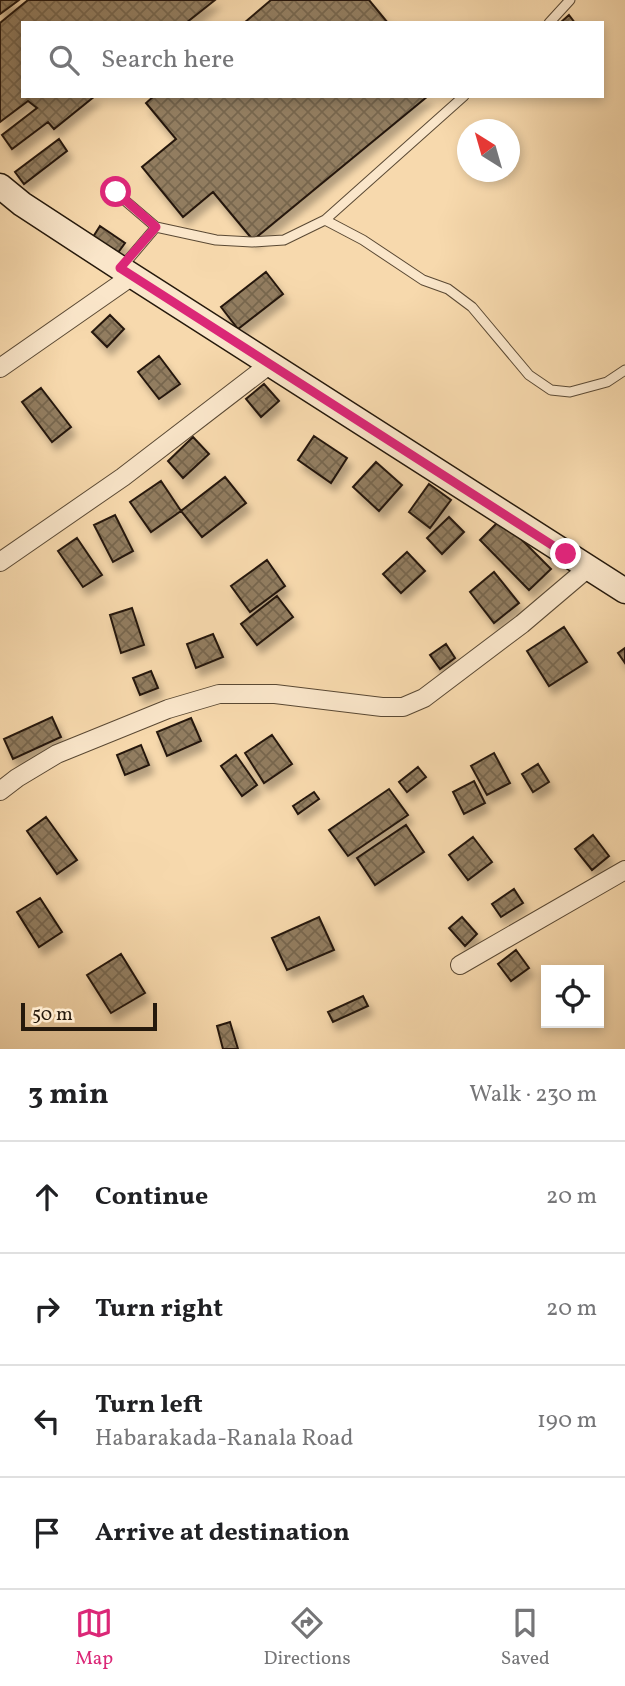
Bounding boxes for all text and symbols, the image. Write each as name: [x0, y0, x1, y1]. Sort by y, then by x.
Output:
search box: [21, 21, 604, 98]
icon: search: [45, 41, 83, 79]
text: Search here: [101, 42, 234, 78]
north arrow: [457, 119, 520, 182]
route start: [100, 176, 131, 207]
route end: [550, 538, 581, 569]
map controls: [541, 965, 604, 1028]
button: locate: [541, 965, 604, 1028]
scale bar: [21, 1000, 158, 1032]
text: 50 m: [32, 1002, 73, 1028]
text: 3 min: [28, 1074, 109, 1116]
text: Walk · 230 m: [469, 1079, 597, 1111]
icon: ahead: [28, 1178, 66, 1216]
text: Continue: [95, 1179, 208, 1215]
text: 20 m: [546, 1181, 597, 1213]
icon: right: [28, 1290, 66, 1328]
text: Turn right: [95, 1291, 223, 1327]
text: 20 m: [546, 1293, 597, 1325]
text: Turn left: [95, 1387, 203, 1423]
icon: left: [28, 1402, 66, 1440]
text: 190 m: [537, 1405, 597, 1437]
text: Habarakada-Ranala Road: [95, 1423, 354, 1455]
icon: arrive: [28, 1514, 66, 1552]
text: Arrive at destination: [95, 1515, 350, 1551]
tab: Map: [75, 1604, 113, 1672]
tab: Directions: [264, 1604, 351, 1672]
tab: Saved: [501, 1604, 550, 1672]

